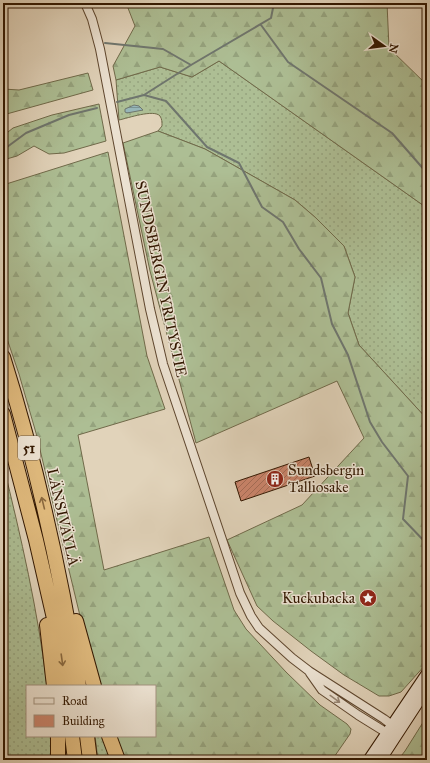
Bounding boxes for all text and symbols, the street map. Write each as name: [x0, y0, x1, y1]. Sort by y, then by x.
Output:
north arrow: [364, 26, 404, 66]
text: N: [386, 42, 401, 55]
street label: SUNDSBERGIN YRITYSTIE: [131, 179, 191, 379]
road number: 51: [18, 436, 40, 460]
place label: Sundsbergin Talliosake: [288, 461, 364, 496]
street label: LÄNSIVÄYLÄ: [43, 466, 83, 568]
building icon: Sundsbergin Talliosake: [265, 469, 285, 489]
one-way arrow: [38, 497, 46, 510]
place icon: Kuckubacka: [358, 588, 378, 608]
place label: Kuckubacka: [282, 589, 356, 607]
one-way arrow: [58, 653, 66, 666]
legend: [26, 685, 156, 737]
text: Road: [62, 694, 88, 708]
one-way arrow: [329, 695, 340, 703]
text: Building: [62, 714, 105, 729]

